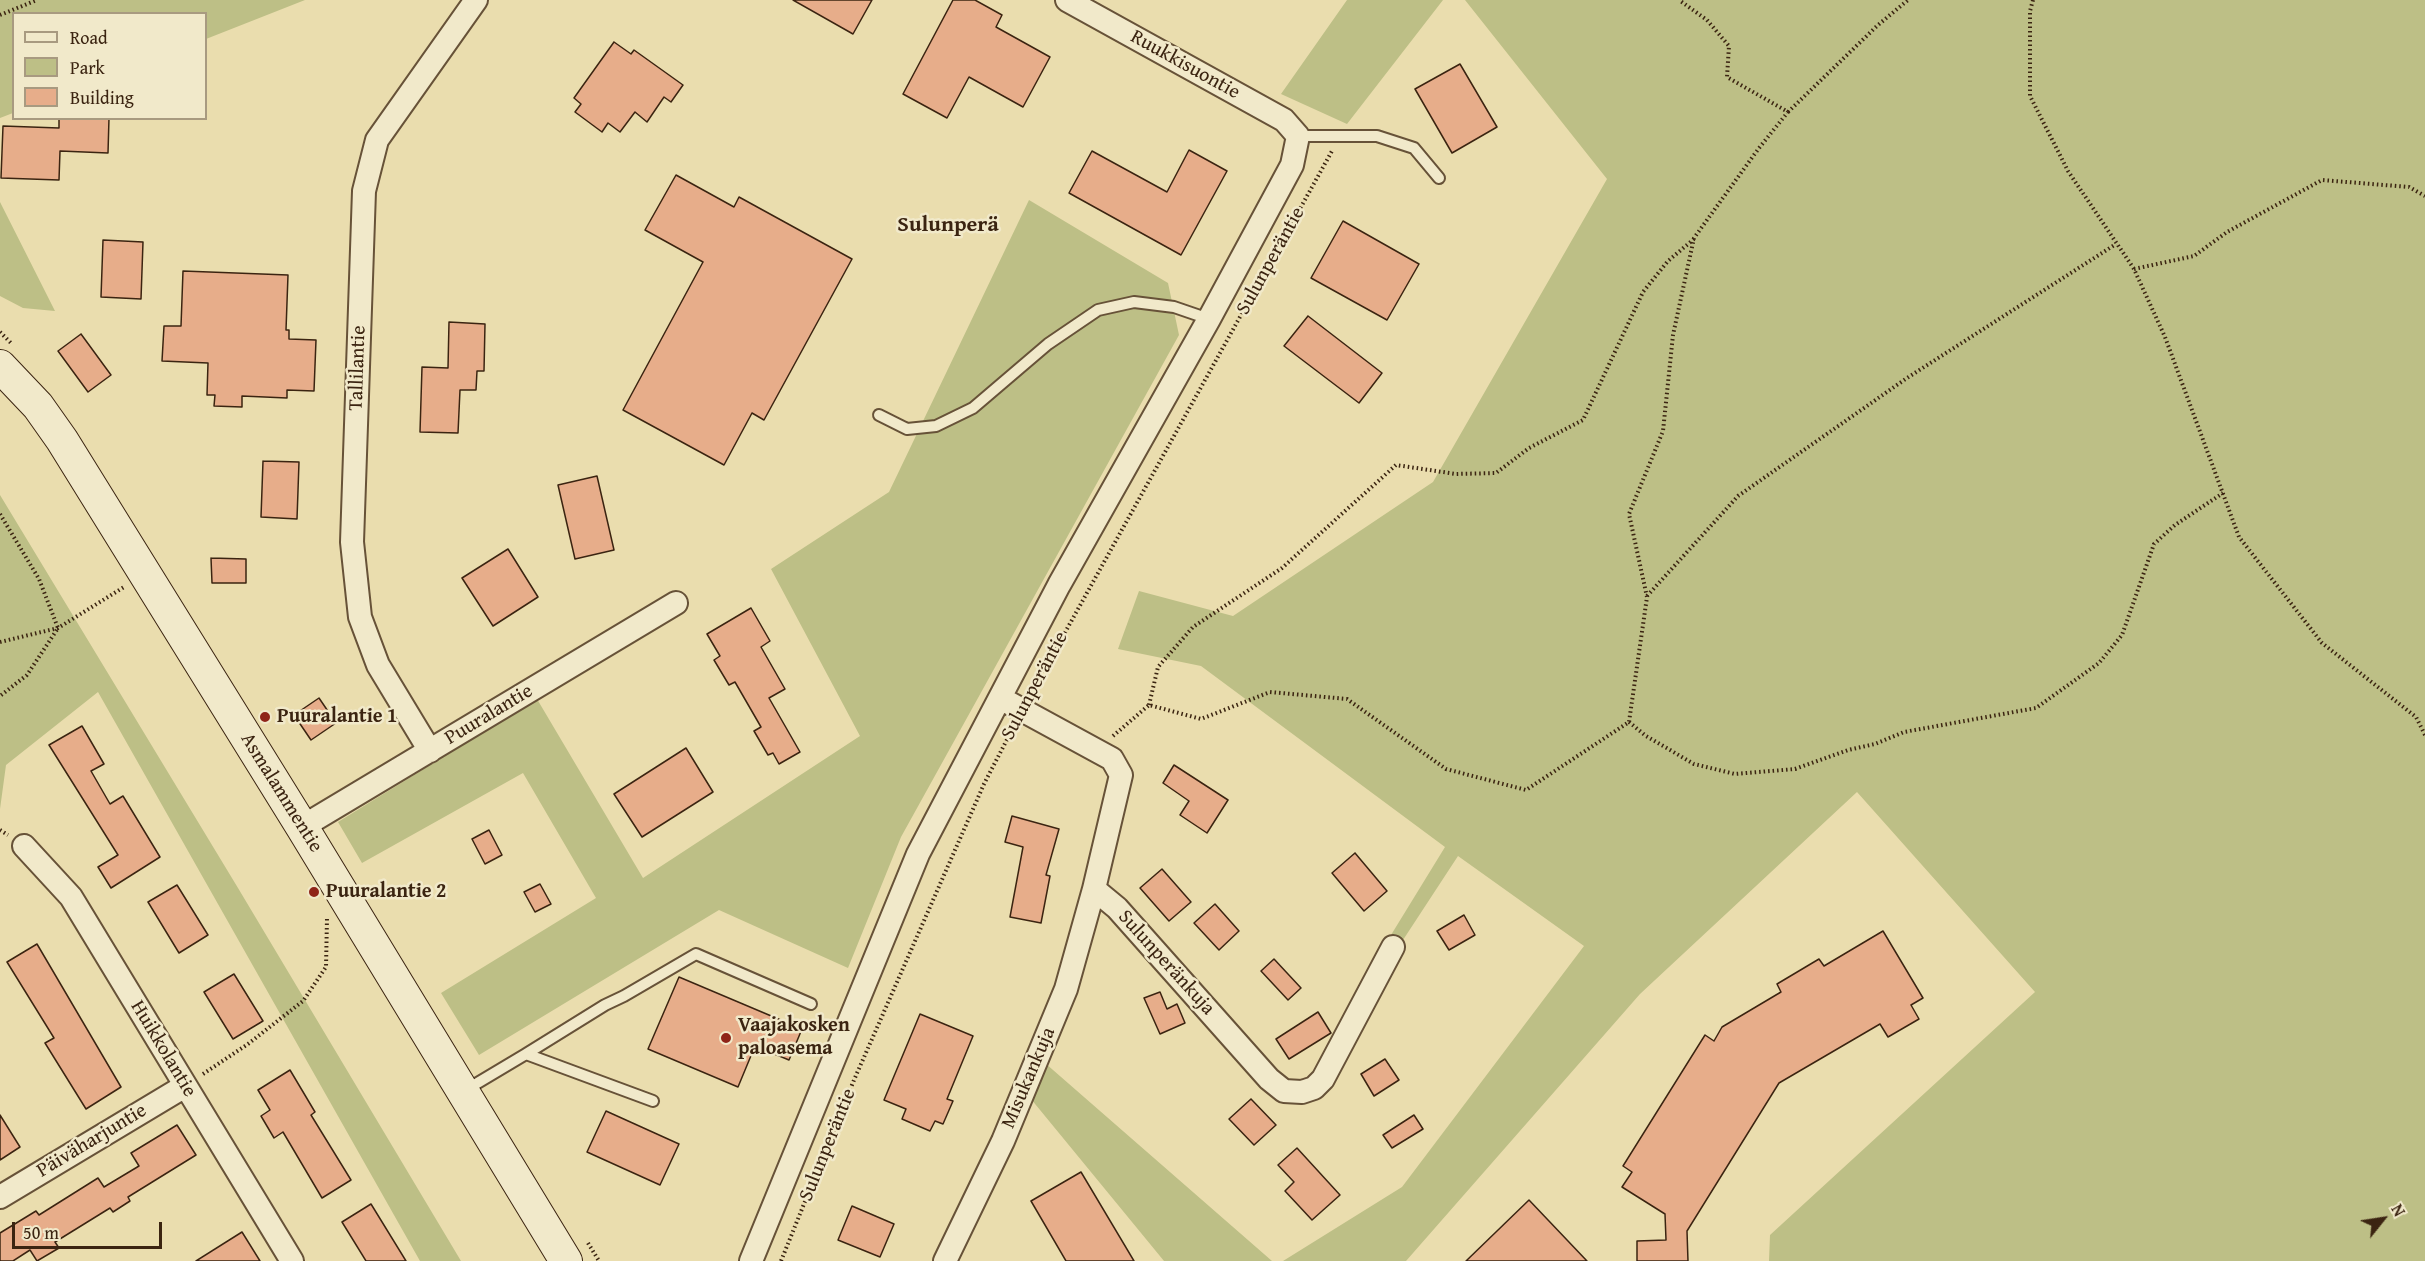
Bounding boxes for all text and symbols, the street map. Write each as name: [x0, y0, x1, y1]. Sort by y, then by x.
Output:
legend: [12, 12, 207, 120]
text: Road: [70, 24, 108, 51]
street label: Ruukkisuontie: [1126, 25, 1244, 105]
text: Park: [70, 54, 105, 81]
text: Building: [70, 84, 134, 111]
street label: Sulunperäntie: [1232, 203, 1310, 319]
district label: Sulunperä: [897, 212, 999, 238]
street label: Tallilantie: [345, 325, 371, 411]
street label: Sulunperäntie: [996, 628, 1074, 744]
street label: Puuralantie: [441, 679, 537, 751]
place label: Puuralantie 1: [277, 705, 397, 729]
marker: Puuralantie 1: [258, 710, 272, 724]
street label: Asmalammentie: [235, 729, 327, 857]
place label: Puuralantie 2: [326, 880, 446, 904]
marker: Puuralantie 2: [307, 885, 321, 899]
street label: Sulunperänkuja: [1113, 905, 1219, 1021]
street label: Huikkolantie: [125, 996, 201, 1102]
place label: Vaajakosken paloasema: [738, 1014, 850, 1061]
street label: Misukankuja: [997, 1024, 1061, 1132]
marker: Vaajakosken paloasema: [719, 1031, 733, 1045]
street label: Sulunperäntie: [795, 1085, 861, 1205]
street label: Päiväharjuntie: [33, 1099, 151, 1183]
north arrow: [2353, 1189, 2413, 1249]
text: N: [2386, 1199, 2412, 1221]
scale bar: [15, 1210, 165, 1248]
text: 50 m: [23, 1219, 59, 1246]

